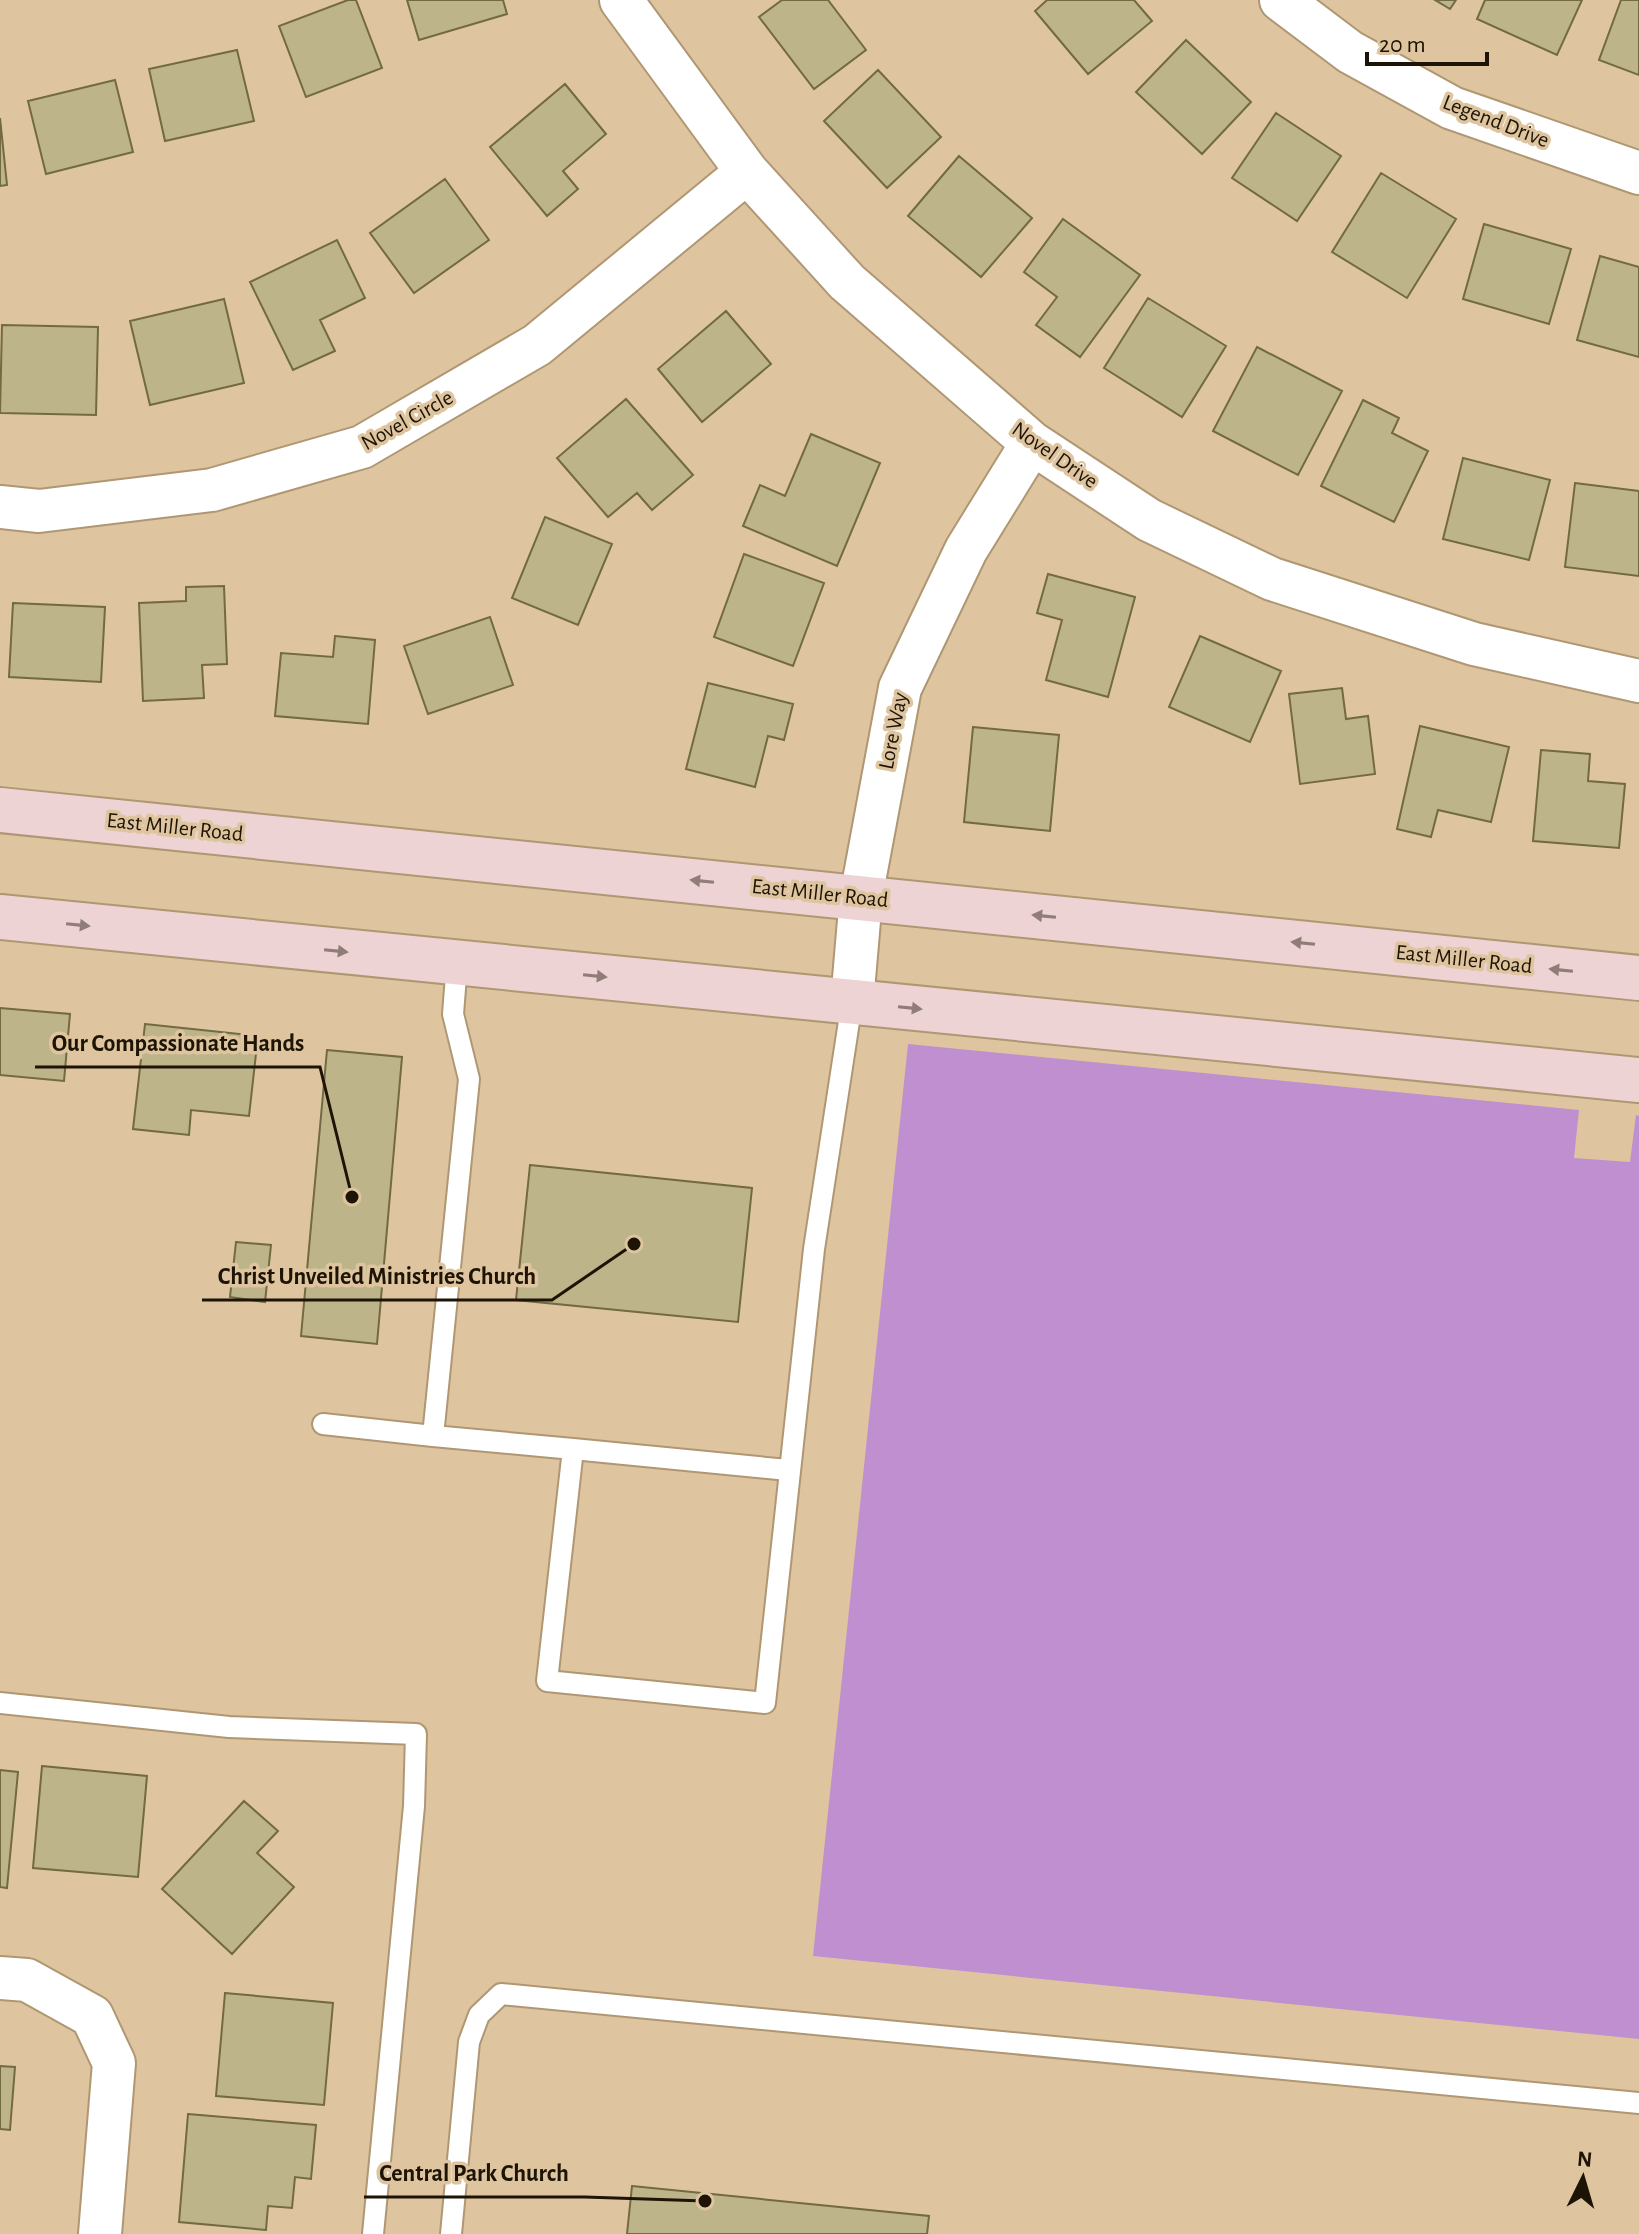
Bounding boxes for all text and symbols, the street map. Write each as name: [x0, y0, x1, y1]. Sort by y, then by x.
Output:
scale bar: [1367, 16, 1487, 66]
text: 20 m: [1379, 33, 1426, 57]
street label: Legend Drive: [1440, 91, 1552, 151]
street label: Novel Circle: [357, 386, 457, 454]
street label: Novel Drive: [1008, 418, 1102, 492]
street label: Lore Way: [875, 690, 911, 771]
street label: East Miller Road: [106, 809, 244, 845]
one-way arrow: [689, 874, 714, 887]
street label: East Miller Road: [751, 875, 889, 911]
one-way arrow: [1031, 909, 1056, 922]
one-way arrow: [66, 919, 91, 932]
one-way arrow: [1290, 936, 1315, 949]
street label: East Miller Road: [1395, 941, 1533, 977]
one-way arrow: [324, 944, 349, 957]
one-way arrow: [1548, 963, 1573, 976]
one-way arrow: [583, 970, 608, 983]
one-way arrow: [897, 1001, 922, 1014]
callout: Our Compassionate Hands: [35, 1019, 320, 1067]
text: Our Compassionate Hands: [52, 1032, 304, 1056]
callout: Christ Unveiled Ministries Church: [202, 1252, 552, 1300]
text: Christ Unveiled Ministries Church: [218, 1265, 536, 1289]
north arrow: [1543, 2138, 1623, 2218]
text: N: [1576, 2147, 1593, 2171]
callout: Central Park Church: [364, 2149, 585, 2197]
text: Central Park Church: [379, 2162, 569, 2186]

